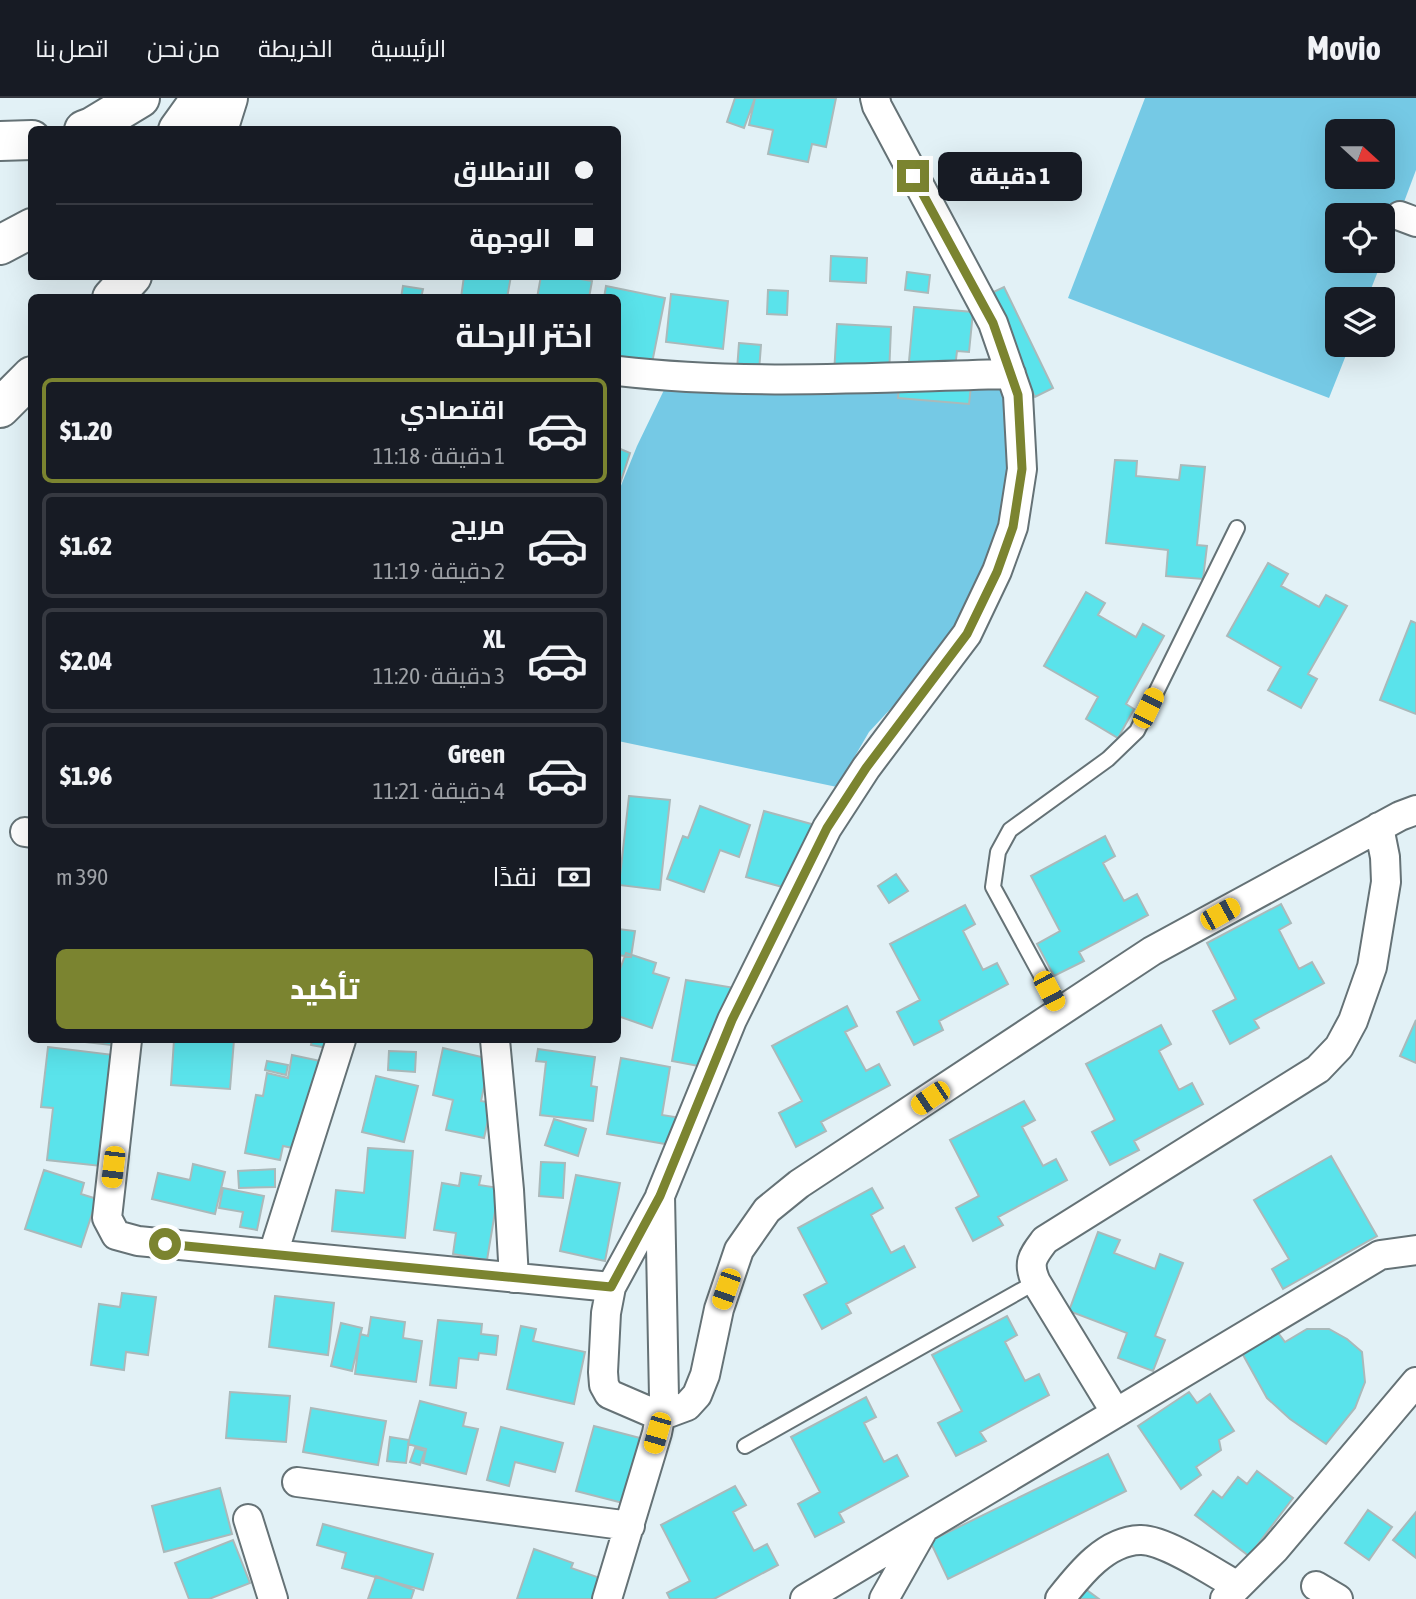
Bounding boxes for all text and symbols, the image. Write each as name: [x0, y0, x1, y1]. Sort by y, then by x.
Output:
text: Movio: [1307, 29, 1381, 67]
text: اتصل بنا: [35, 35, 109, 62]
text: من نحن: [147, 35, 220, 62]
text: الخريطة: [258, 35, 333, 62]
text: الرئيسية: [371, 35, 446, 62]
north arrow: [1325, 119, 1395, 189]
map controls: [1325, 119, 1395, 357]
callout: 1 دقيقة: [937, 152, 1081, 200]
text: الانطلاق: [453, 156, 551, 186]
route end: [897, 160, 929, 192]
text: 1 دقيقة: [970, 163, 1050, 189]
button: locate: [1325, 203, 1395, 273]
text: الوجهة: [470, 223, 551, 253]
button: layers: [1325, 287, 1395, 357]
text: اختر الرحلة: [456, 317, 593, 354]
text: اقتصادي: [400, 395, 505, 425]
icon: car: [526, 399, 589, 462]
text: $1.20: [60, 416, 112, 446]
text: 1 دقيقة · 11:18: [373, 443, 505, 469]
text: مريح: [450, 510, 505, 540]
icon: car: [526, 514, 589, 577]
text: $1.62: [60, 531, 112, 561]
text: 2 دقيقة · 11:19: [373, 558, 505, 584]
text: XL: [483, 624, 505, 654]
icon: car: [526, 629, 589, 692]
text: $2.04: [60, 646, 112, 676]
text: 3 دقيقة · 11:20: [373, 663, 505, 689]
car: [1130, 685, 1167, 731]
text: Green: [447, 739, 505, 769]
icon: car: [526, 744, 589, 807]
text: $1.96: [60, 761, 112, 791]
text: 4 دقيقة · 11:21: [373, 778, 505, 804]
icon: cash: [555, 858, 593, 896]
text: نقدًا: [493, 862, 537, 892]
text: 390 m: [56, 864, 108, 890]
car: [1197, 895, 1244, 933]
button: تأكيد: [56, 949, 593, 1029]
car: [1030, 968, 1069, 1014]
car: [907, 1078, 954, 1118]
car: [101, 1145, 126, 1189]
route start: [149, 1228, 181, 1260]
car: [710, 1266, 743, 1312]
car: [642, 1410, 673, 1456]

